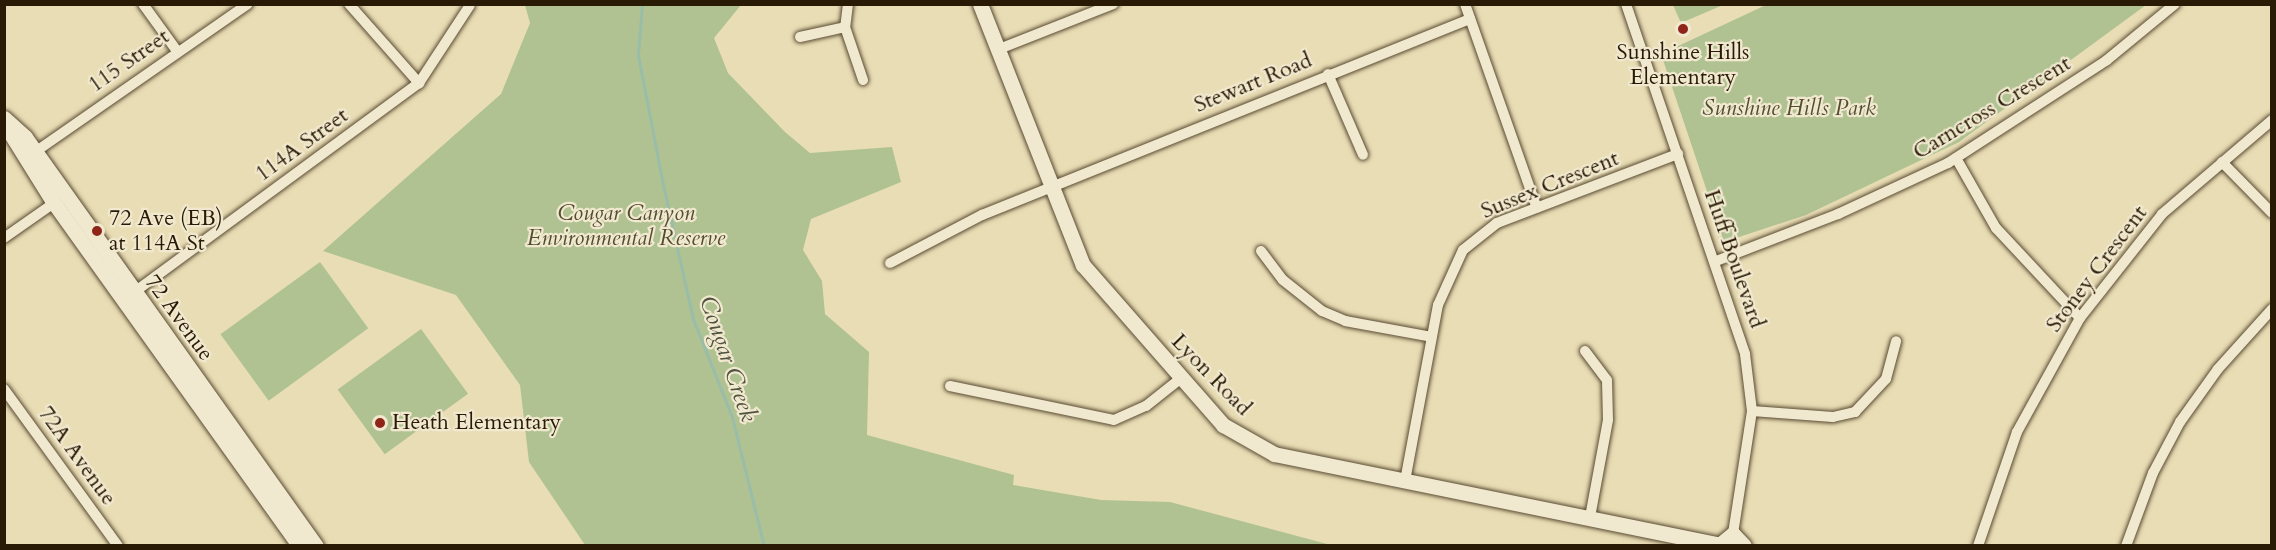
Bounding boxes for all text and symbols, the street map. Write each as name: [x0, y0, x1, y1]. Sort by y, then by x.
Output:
marker: Sunshine Hills Elementary: [1676, 22, 1690, 36]
street label: 115 Street: [83, 24, 175, 98]
place label: Sunshine Hills Elementary: [1617, 39, 1749, 90]
street label: Stewart Road: [1190, 47, 1316, 119]
street label: Carncross Crescent: [1908, 51, 2076, 165]
park label: Sunshine Hills Park: [1702, 96, 1876, 122]
street label: 114A Street: [250, 102, 354, 188]
street label: Sussex Crescent: [1477, 145, 1623, 225]
street label: Huff Boulevard: [1698, 186, 1770, 332]
park label: Cougar Canyon Environmental Reserve: [527, 200, 725, 252]
street label: Stoney Crescent: [2041, 201, 2153, 337]
place label: 72 Ave (EB) at 114A St: [109, 205, 223, 256]
marker: 72 Ave (EB) at 114A St: [90, 224, 104, 238]
street label: 72 Avenue: [139, 270, 219, 366]
water label: Cougar Creek: [693, 292, 763, 426]
street label: Lyon Road: [1166, 329, 1256, 421]
street label: 72A Avenue: [32, 402, 122, 510]
place label: Heath Elementary: [392, 410, 561, 436]
marker: Heath Elementary: [373, 416, 387, 430]

